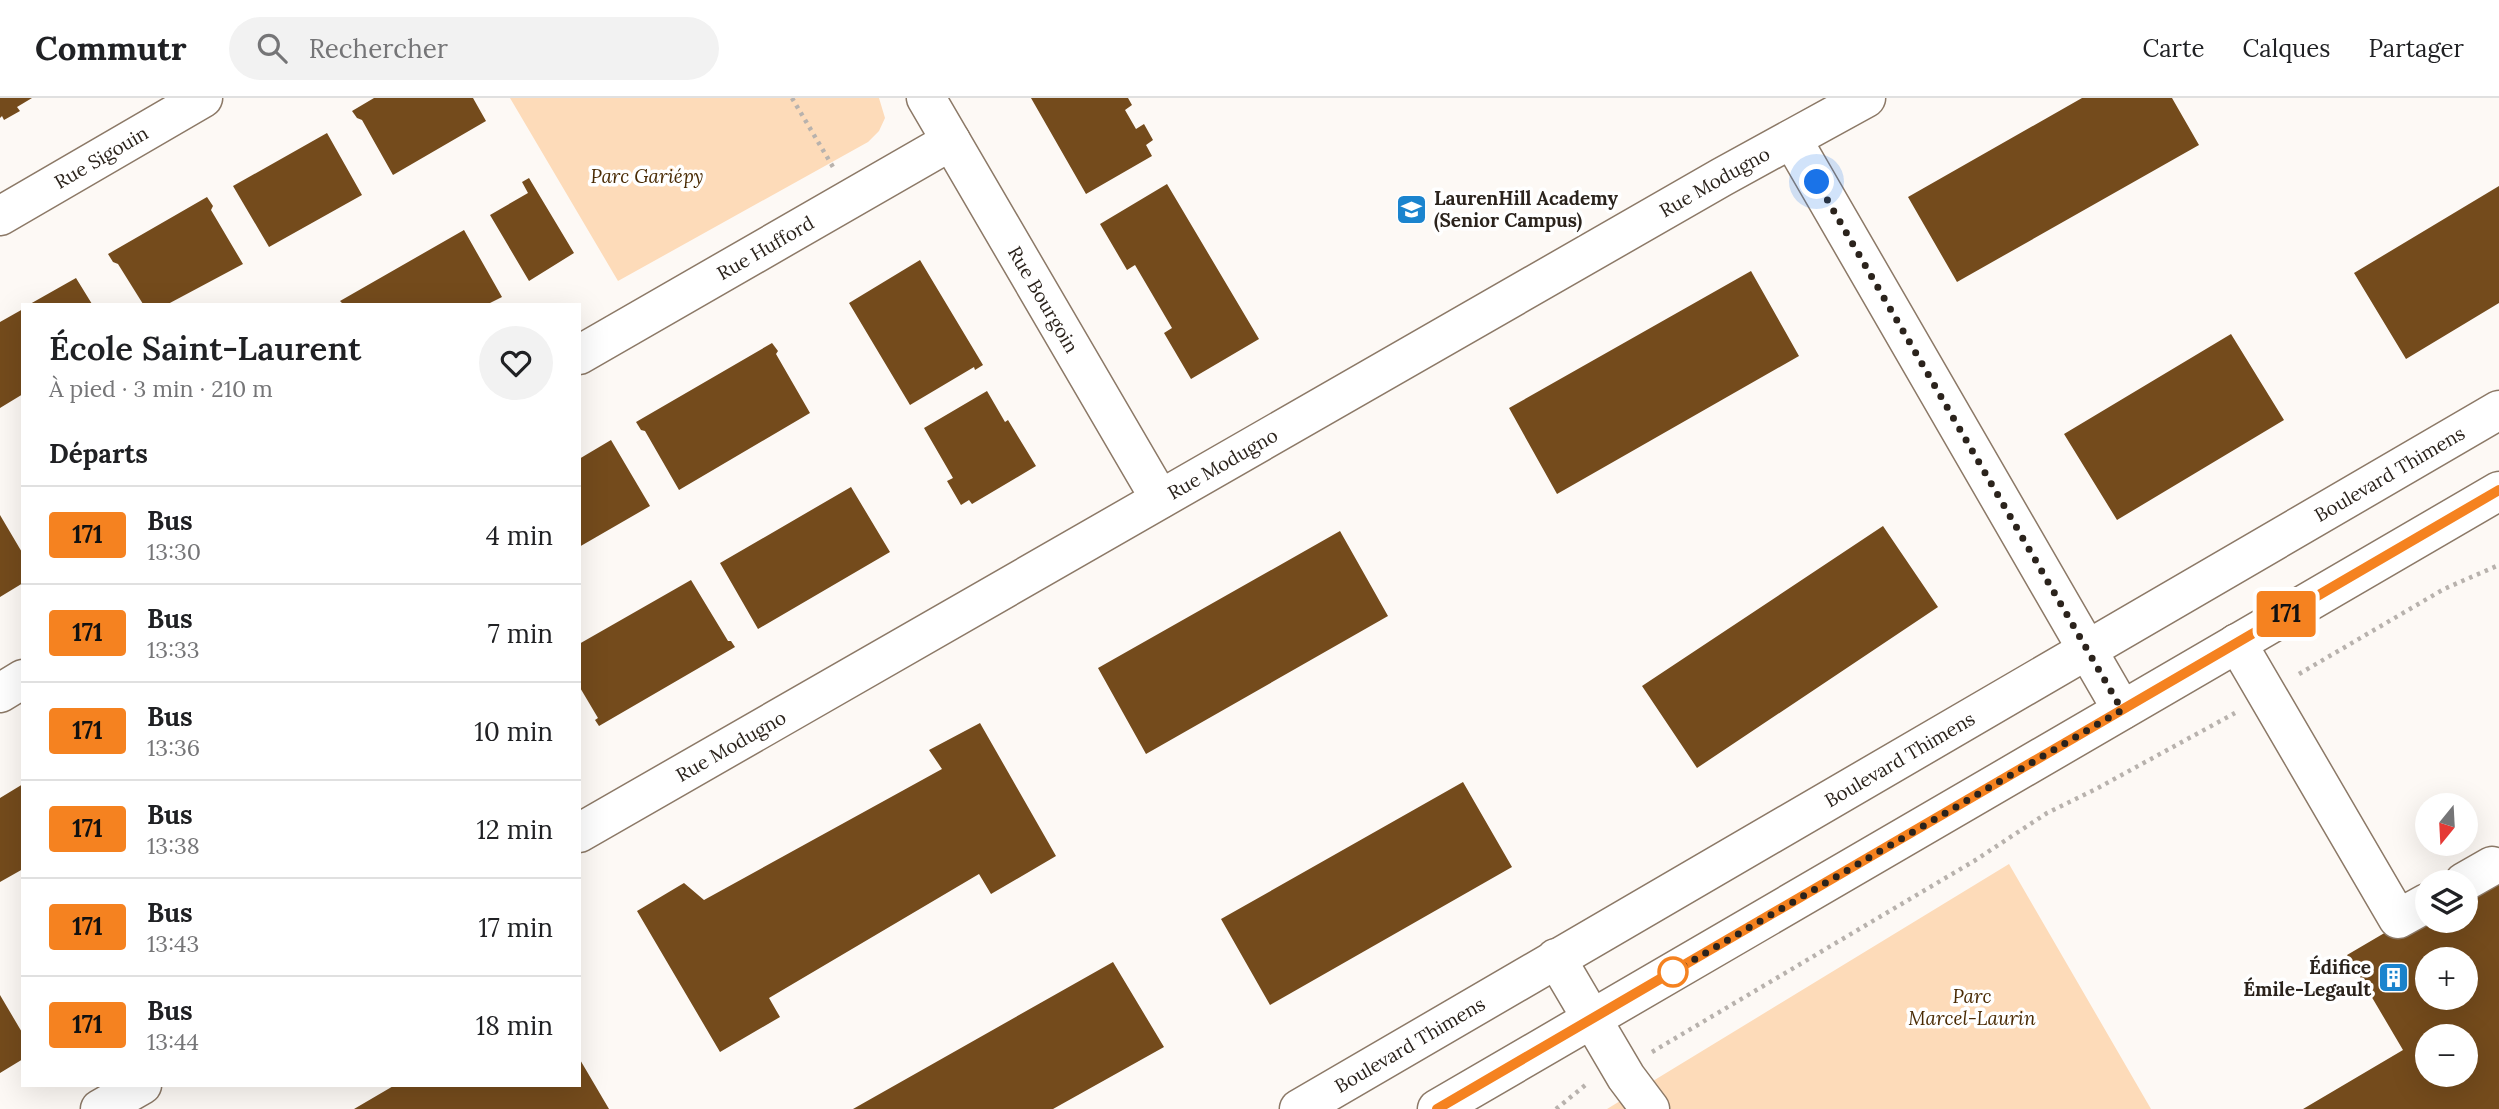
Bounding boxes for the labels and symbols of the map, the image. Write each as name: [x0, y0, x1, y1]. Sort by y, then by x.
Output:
street label: Rue Sigouin: [50, 121, 152, 194]
street label: Rue Modugno: [1655, 141, 1774, 222]
park label: Parc Gariépy: [590, 164, 704, 188]
your location: [1799, 164, 1834, 199]
place label: LaurenHill Academy (Senior Campus): [1434, 186, 1619, 233]
school or university icon: LaurenHill Academy (Senior Campus): [1394, 192, 1428, 226]
street label: Rue Hufford: [713, 210, 818, 285]
street label: Rue Bourgoin: [1003, 242, 1084, 357]
street label: Boulevard Thimens: [2310, 421, 2469, 527]
street label: Rue Modugno: [1163, 423, 1282, 505]
line badge: 171: [2246, 591, 2326, 637]
street label: Rue Modugno: [671, 705, 790, 787]
street label: Boulevard Thimens: [1820, 706, 1979, 812]
north arrow: [2415, 793, 2478, 856]
place label: Édifice Émile-Legault: [2243, 955, 2372, 1001]
unlabelled marker: [1658, 957, 1688, 987]
building icon: Édifice Émile-Legault: [2377, 961, 2411, 995]
park label: Parc Marcel-Laurin: [1908, 984, 2036, 1030]
street label: Boulevard Thimens: [1330, 991, 1489, 1098]

